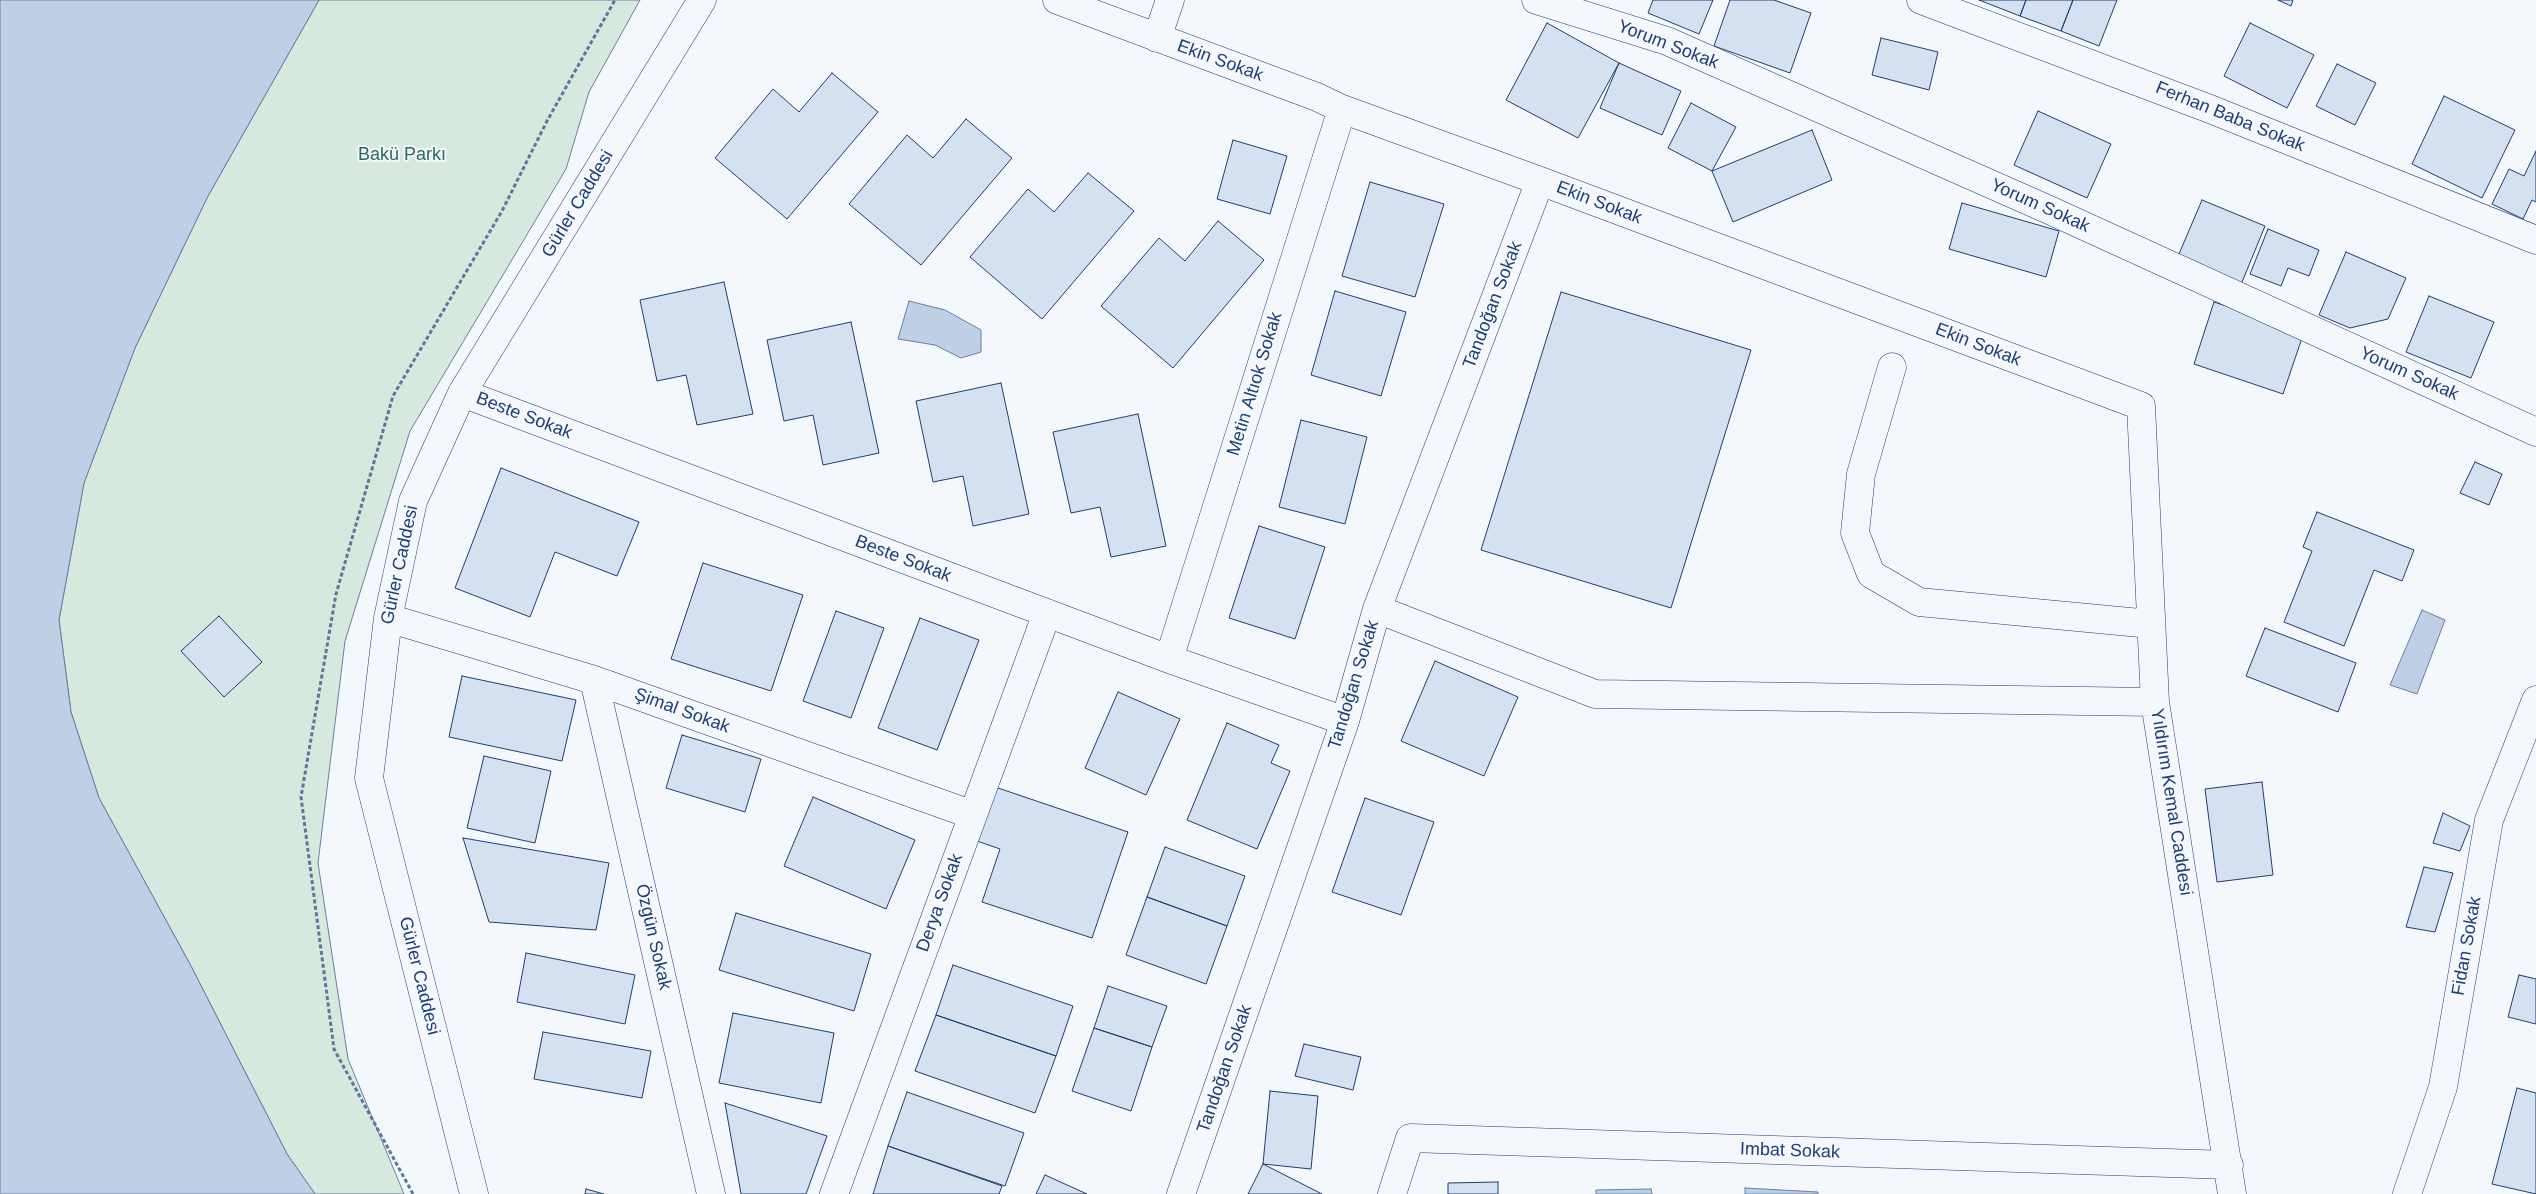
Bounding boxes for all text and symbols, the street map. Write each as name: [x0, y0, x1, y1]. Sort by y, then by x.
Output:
street label: Yorum Sokak: [1614, 16, 1722, 74]
street label: Ekin Sokak: [1174, 35, 1266, 87]
street label: Ferhan Baba Sokak: [2152, 77, 2308, 157]
park label: Bakü Parkı: [358, 144, 446, 166]
street label: Gürler Caddesi: [538, 147, 618, 261]
street label: Yorum Sokak: [1987, 174, 2093, 238]
street label: Ekin Sokak: [1553, 177, 1645, 229]
street label: Tandoğan Sokak: [1459, 239, 1527, 371]
street label: Metin Altıok Sokak: [1223, 310, 1287, 458]
street label: Ekin Sokak: [1932, 319, 2024, 371]
street label: Yorum Sokak: [2356, 342, 2462, 406]
street label: Beste Sokak: [473, 388, 575, 444]
street label: Gürler Caddesi: [377, 504, 423, 626]
street label: Beste Sokak: [852, 531, 954, 587]
street label: Tandoğan Sokak: [1324, 618, 1384, 752]
street label: Şimal Sokak: [631, 684, 733, 738]
street label: Yıldırım Kemal Caddesi: [2146, 707, 2196, 897]
street label: Derya Sokak: [912, 851, 968, 955]
street label: Özgün Sokak: [630, 882, 676, 992]
street label: Fidan Sokak: [2448, 895, 2486, 997]
street label: Gürler Caddesi: [394, 915, 444, 1037]
street label: Tandoğan Sokak: [1193, 1002, 1257, 1136]
street label: Imbat Sokak: [1740, 1138, 1840, 1164]

